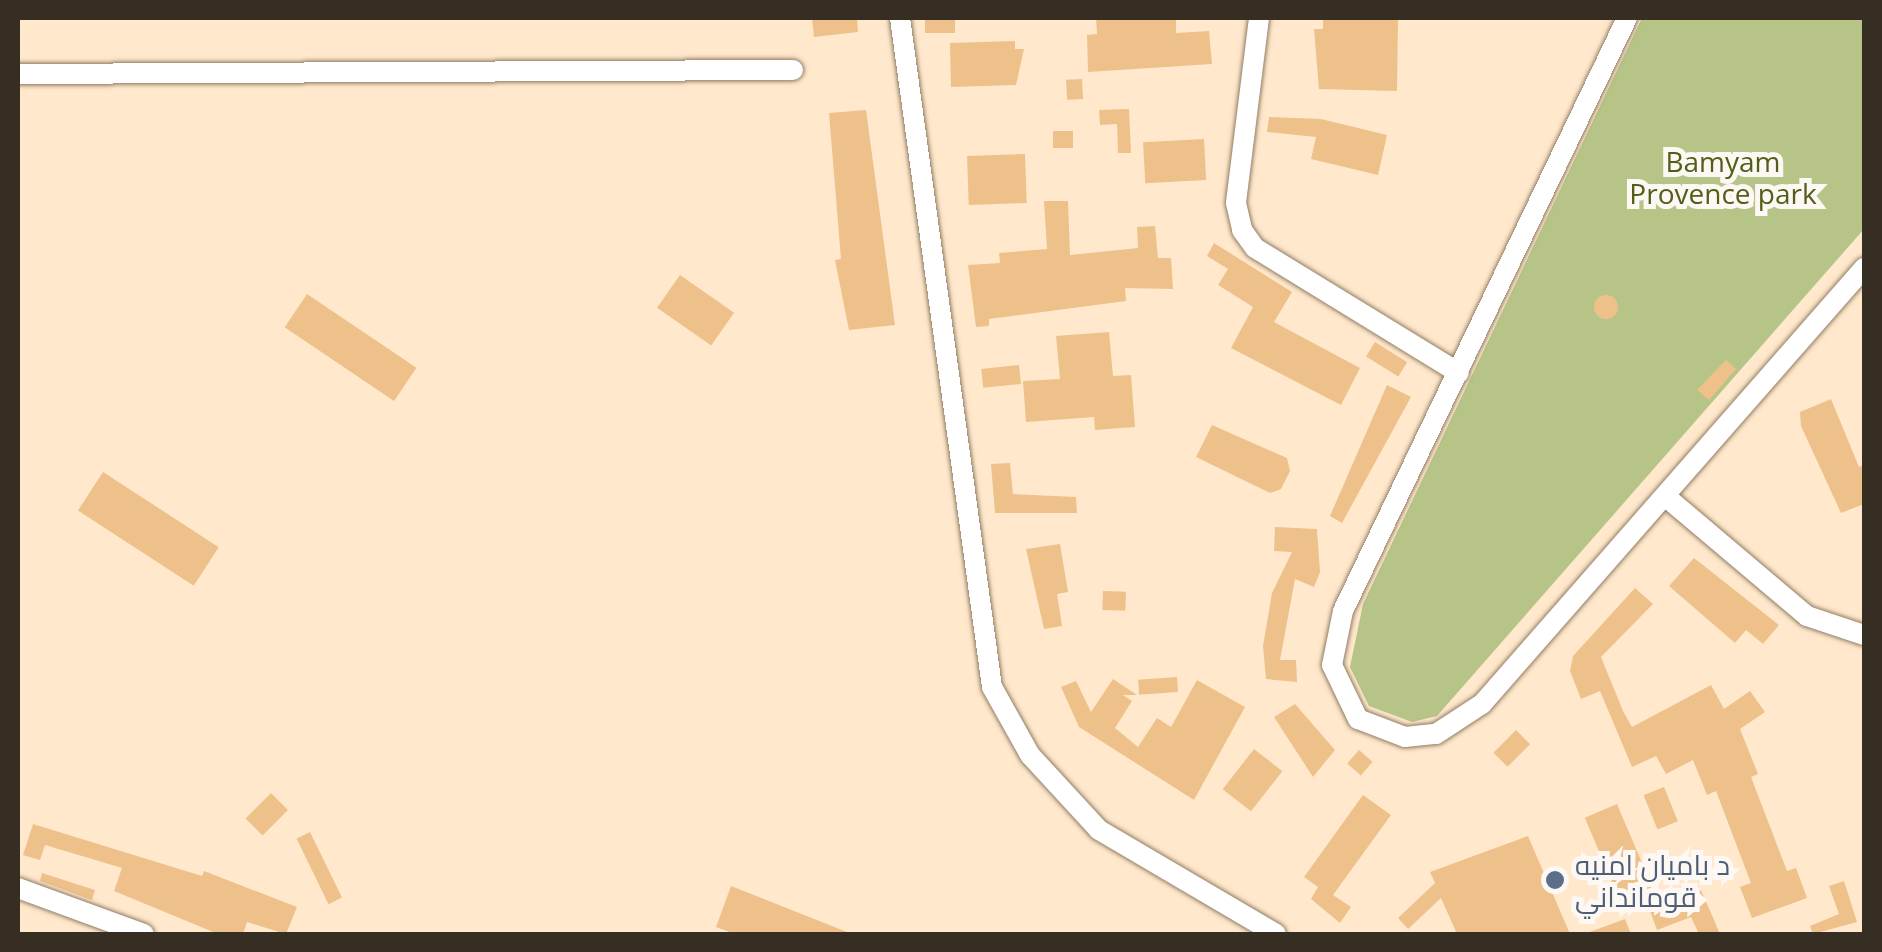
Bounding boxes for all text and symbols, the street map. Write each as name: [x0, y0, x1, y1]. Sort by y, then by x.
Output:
park label: Bamyam Provence park: [1629, 144, 1817, 210]
place label: د بامیان امنیه قومانداني: [1575, 847, 1730, 913]
marker: د بامیان امنیه قومانداني: [1544, 869, 1566, 891]

